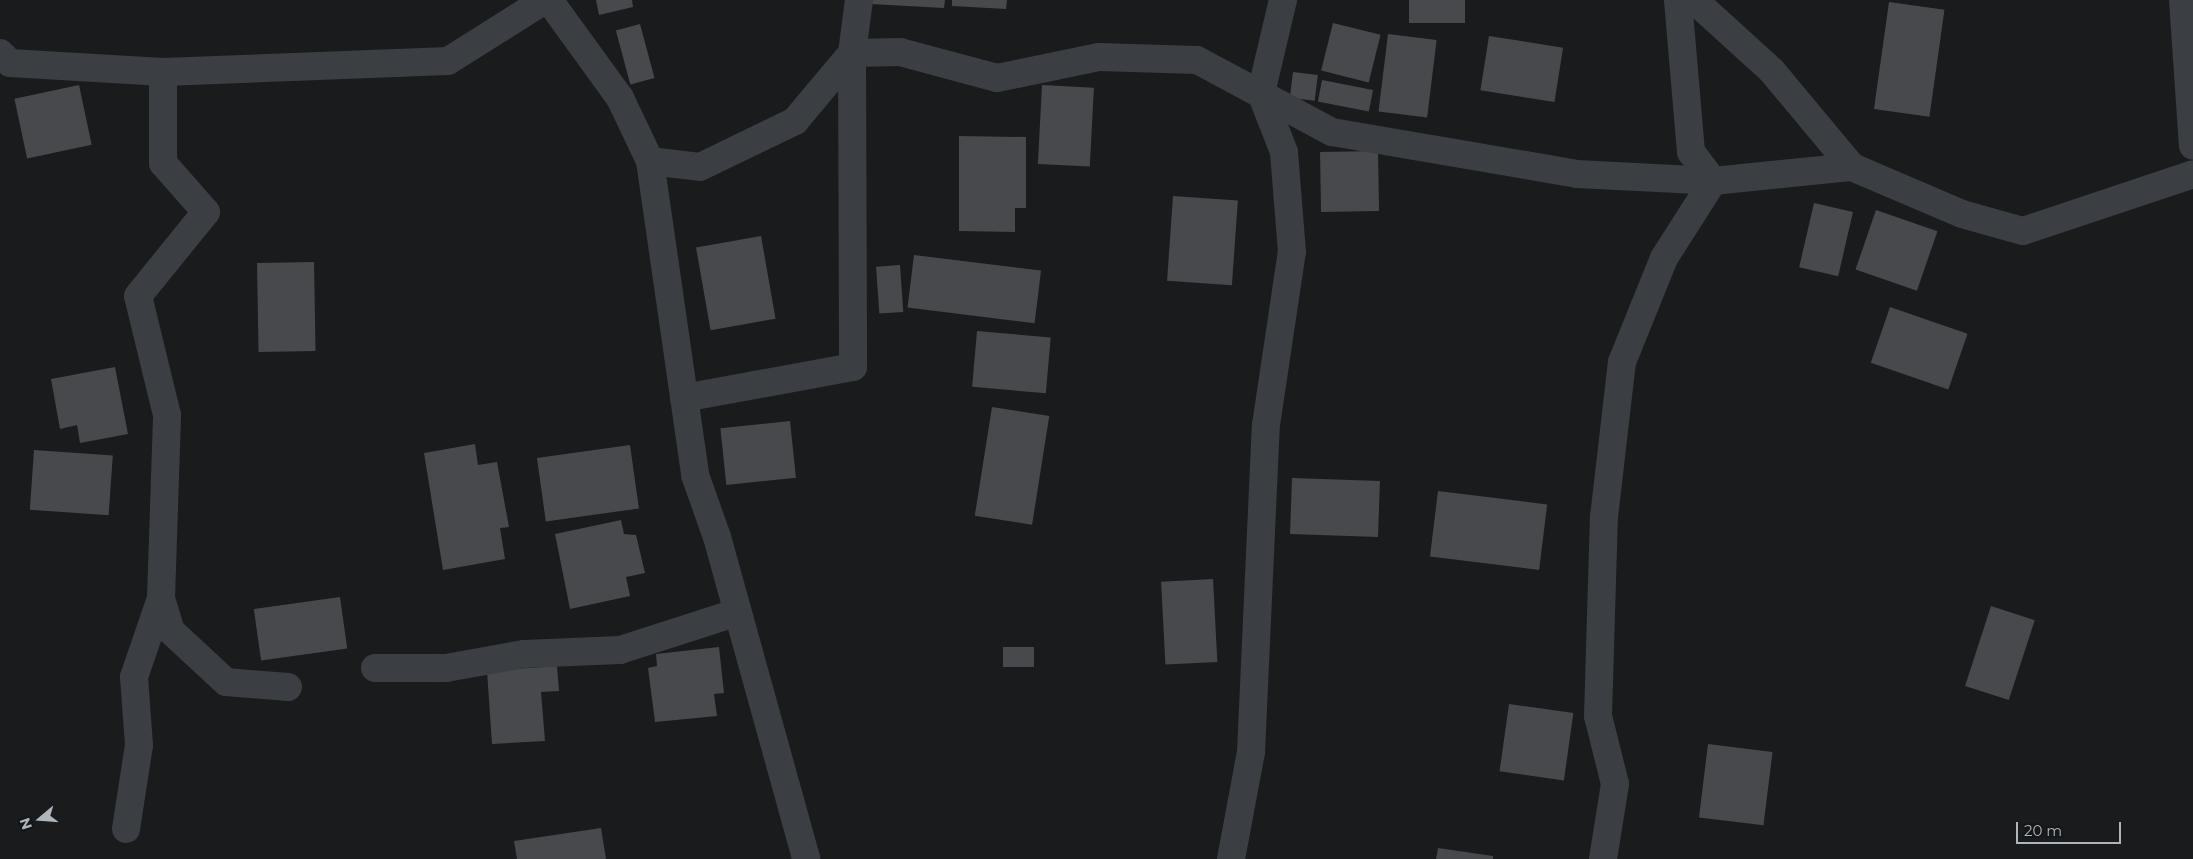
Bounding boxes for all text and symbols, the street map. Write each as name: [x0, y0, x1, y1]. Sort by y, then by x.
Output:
north arrow: [15, 794, 65, 844]
scale bar: [2018, 812, 2123, 844]
text: N: [15, 815, 36, 832]
text: 20 m: [2024, 821, 2062, 840]

